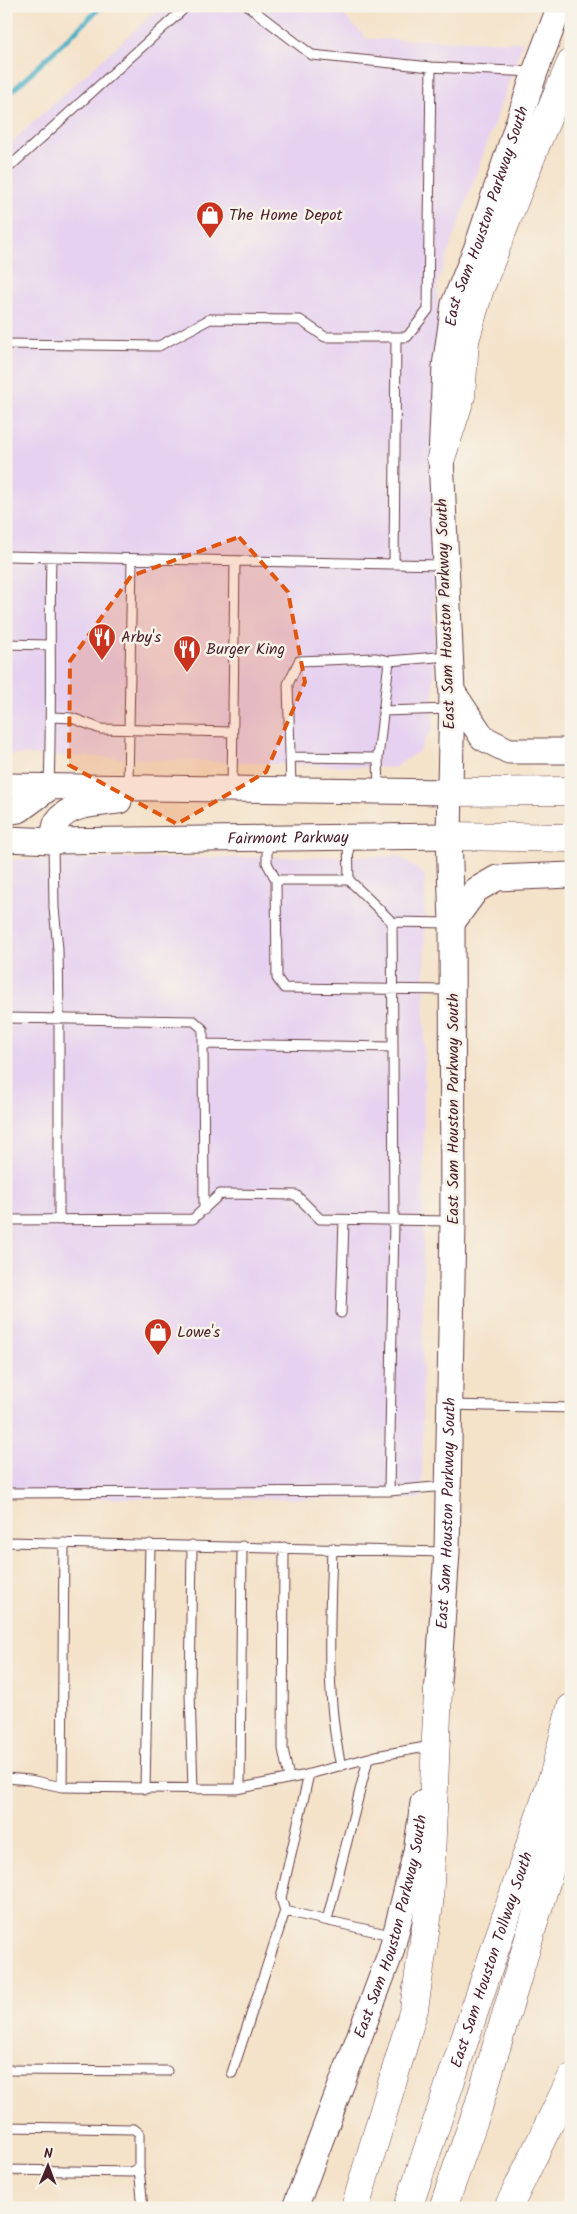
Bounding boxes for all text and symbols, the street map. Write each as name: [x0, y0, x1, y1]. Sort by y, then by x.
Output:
street label: East Sam Houston Parkway South: [438, 103, 535, 328]
shop icon: The Home Depot: [195, 200, 225, 239]
place label: The Home Depot: [229, 203, 343, 228]
street label: East Sam Houston Parkway South: [429, 498, 463, 730]
restaurant icon: Arby's: [87, 622, 117, 661]
place label: Arby's: [121, 625, 161, 650]
restaurant icon: Burger King: [172, 634, 202, 673]
place label: Burger King: [206, 637, 285, 662]
street label: Fairmont Parkway: [227, 825, 349, 851]
street label: East Sam Houston Parkway South: [441, 993, 466, 1225]
shop icon: Lowe's: [143, 1317, 173, 1356]
place label: Lowe's: [177, 1320, 220, 1345]
street label: East Sam Houston Parkway South: [429, 1397, 462, 1630]
street label: East Sam Houston Parkway South: [347, 1813, 434, 2042]
street label: East Sam Houston Tollway South: [444, 1848, 540, 2071]
north arrow: [22, 2142, 72, 2192]
text: N: [44, 2143, 53, 2165]

